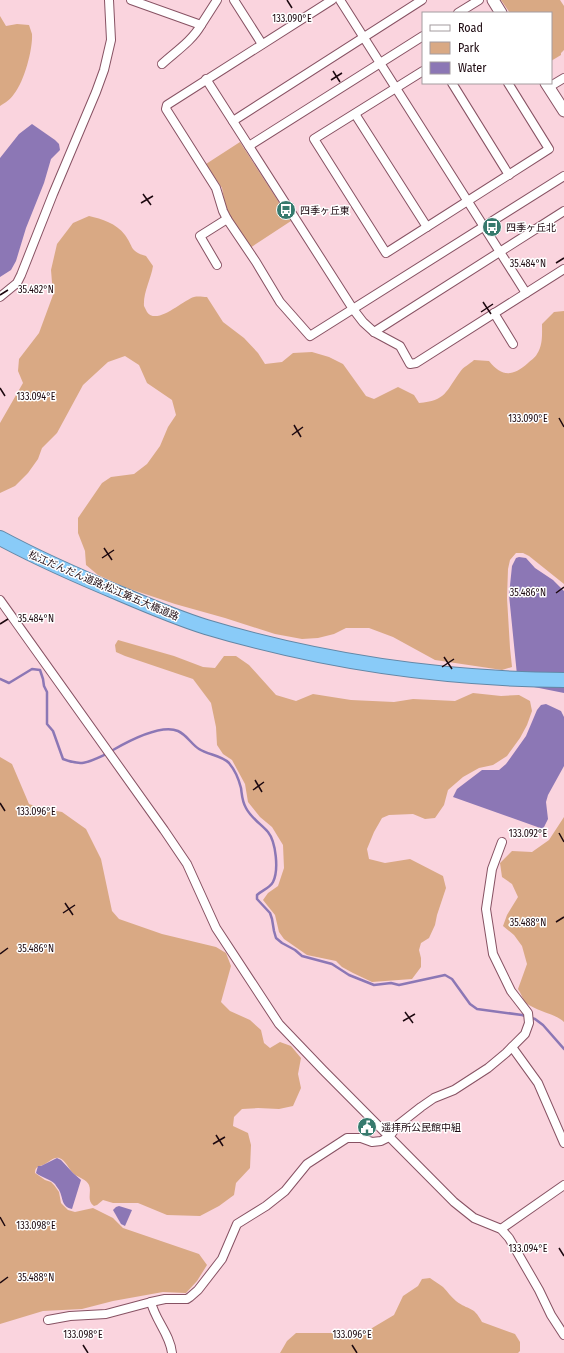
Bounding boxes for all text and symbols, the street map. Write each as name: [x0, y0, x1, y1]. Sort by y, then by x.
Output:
legend: [422, 12, 552, 84]
text: 133.090°E: [272, 13, 312, 25]
text: Road: [458, 21, 483, 35]
text: Park: [458, 41, 480, 55]
text: Water: [458, 61, 487, 75]
bus stop icon: 四季ヶ丘東: [275, 199, 297, 221]
place label: 四季ヶ丘東: [300, 205, 350, 217]
bus stop icon: 四季ヶ丘北: [481, 216, 503, 238]
place label: 四季ヶ丘北: [506, 222, 556, 234]
text: 35.484°N: [510, 258, 546, 270]
text: 35.482°N: [18, 284, 54, 296]
text: 133.094°E: [16, 391, 56, 403]
text: 133.090°E: [508, 413, 548, 425]
street label: 松江だんだん道路;松江第五大橋道路: [27, 549, 181, 623]
text: 35.486°N: [510, 587, 546, 599]
text: 35.484°N: [18, 613, 54, 625]
text: 133.096°E: [16, 806, 56, 818]
text: 133.092°E: [509, 828, 548, 840]
text: 35.488°N: [510, 917, 546, 929]
text: 35.486°N: [18, 943, 54, 955]
public building icon: 遥拝所公民館中組: [356, 1116, 378, 1138]
place label: 遥拝所公民館中組: [381, 1122, 461, 1134]
text: 133.098°E: [16, 1220, 56, 1232]
text: 133.094°E: [508, 1243, 548, 1255]
text: 35.488°N: [18, 1272, 54, 1284]
text: 133.098°E: [63, 1329, 103, 1341]
text: 133.096°E: [332, 1329, 372, 1341]

